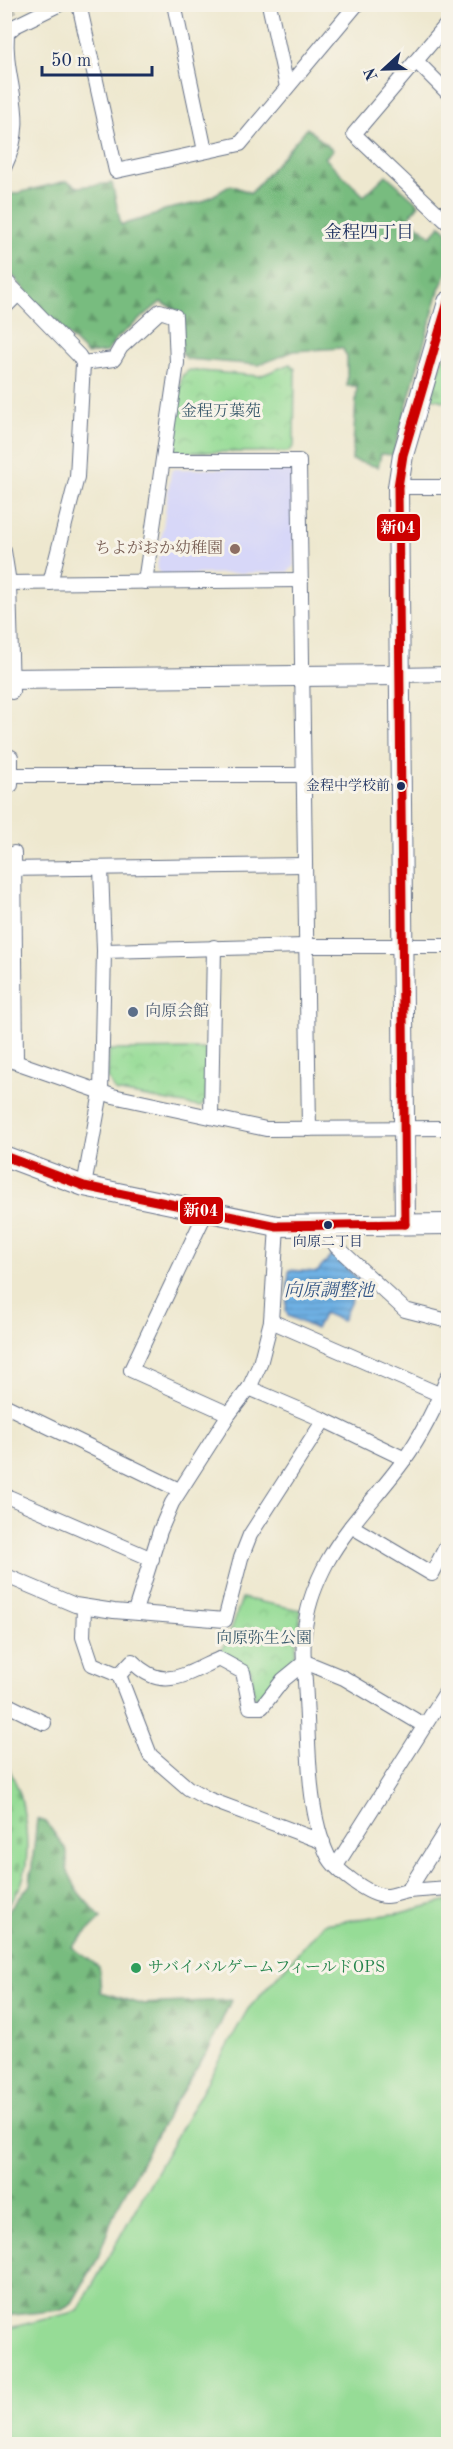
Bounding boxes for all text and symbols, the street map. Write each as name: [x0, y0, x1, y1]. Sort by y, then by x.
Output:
scale bar: [42, 39, 152, 77]
north arrow: [354, 39, 414, 99]
text: 50 m: [51, 52, 91, 70]
text: N: [362, 64, 382, 83]
district label: 金程四丁目: [324, 222, 414, 242]
park label: 金程万葉苑: [181, 402, 261, 420]
line badge: 新04: [376, 513, 421, 542]
text: 新04: [380, 519, 415, 537]
place label: ちよがおか幼稚園: [95, 539, 223, 557]
marker: ちよがおか幼稚園: [228, 542, 242, 556]
place label: 金程中学校前: [306, 778, 390, 793]
marker: 金程中学校前: [395, 780, 407, 792]
place label: 向原会館: [145, 1002, 209, 1020]
marker: 向原会館: [126, 1005, 140, 1019]
line badge: 新04: [179, 1196, 224, 1225]
text: 新04: [183, 1202, 218, 1220]
marker: 向原二丁目: [322, 1219, 334, 1231]
place label: 向原二丁目: [293, 1234, 363, 1249]
water label: 向原調整池: [284, 1280, 376, 1300]
park label: 向原弥生公園: [216, 1629, 312, 1647]
place label: サバイバルゲームフィールドOPS: [148, 1959, 385, 1976]
marker: サバイバルゲームフィールドOPS: [129, 1961, 143, 1975]

